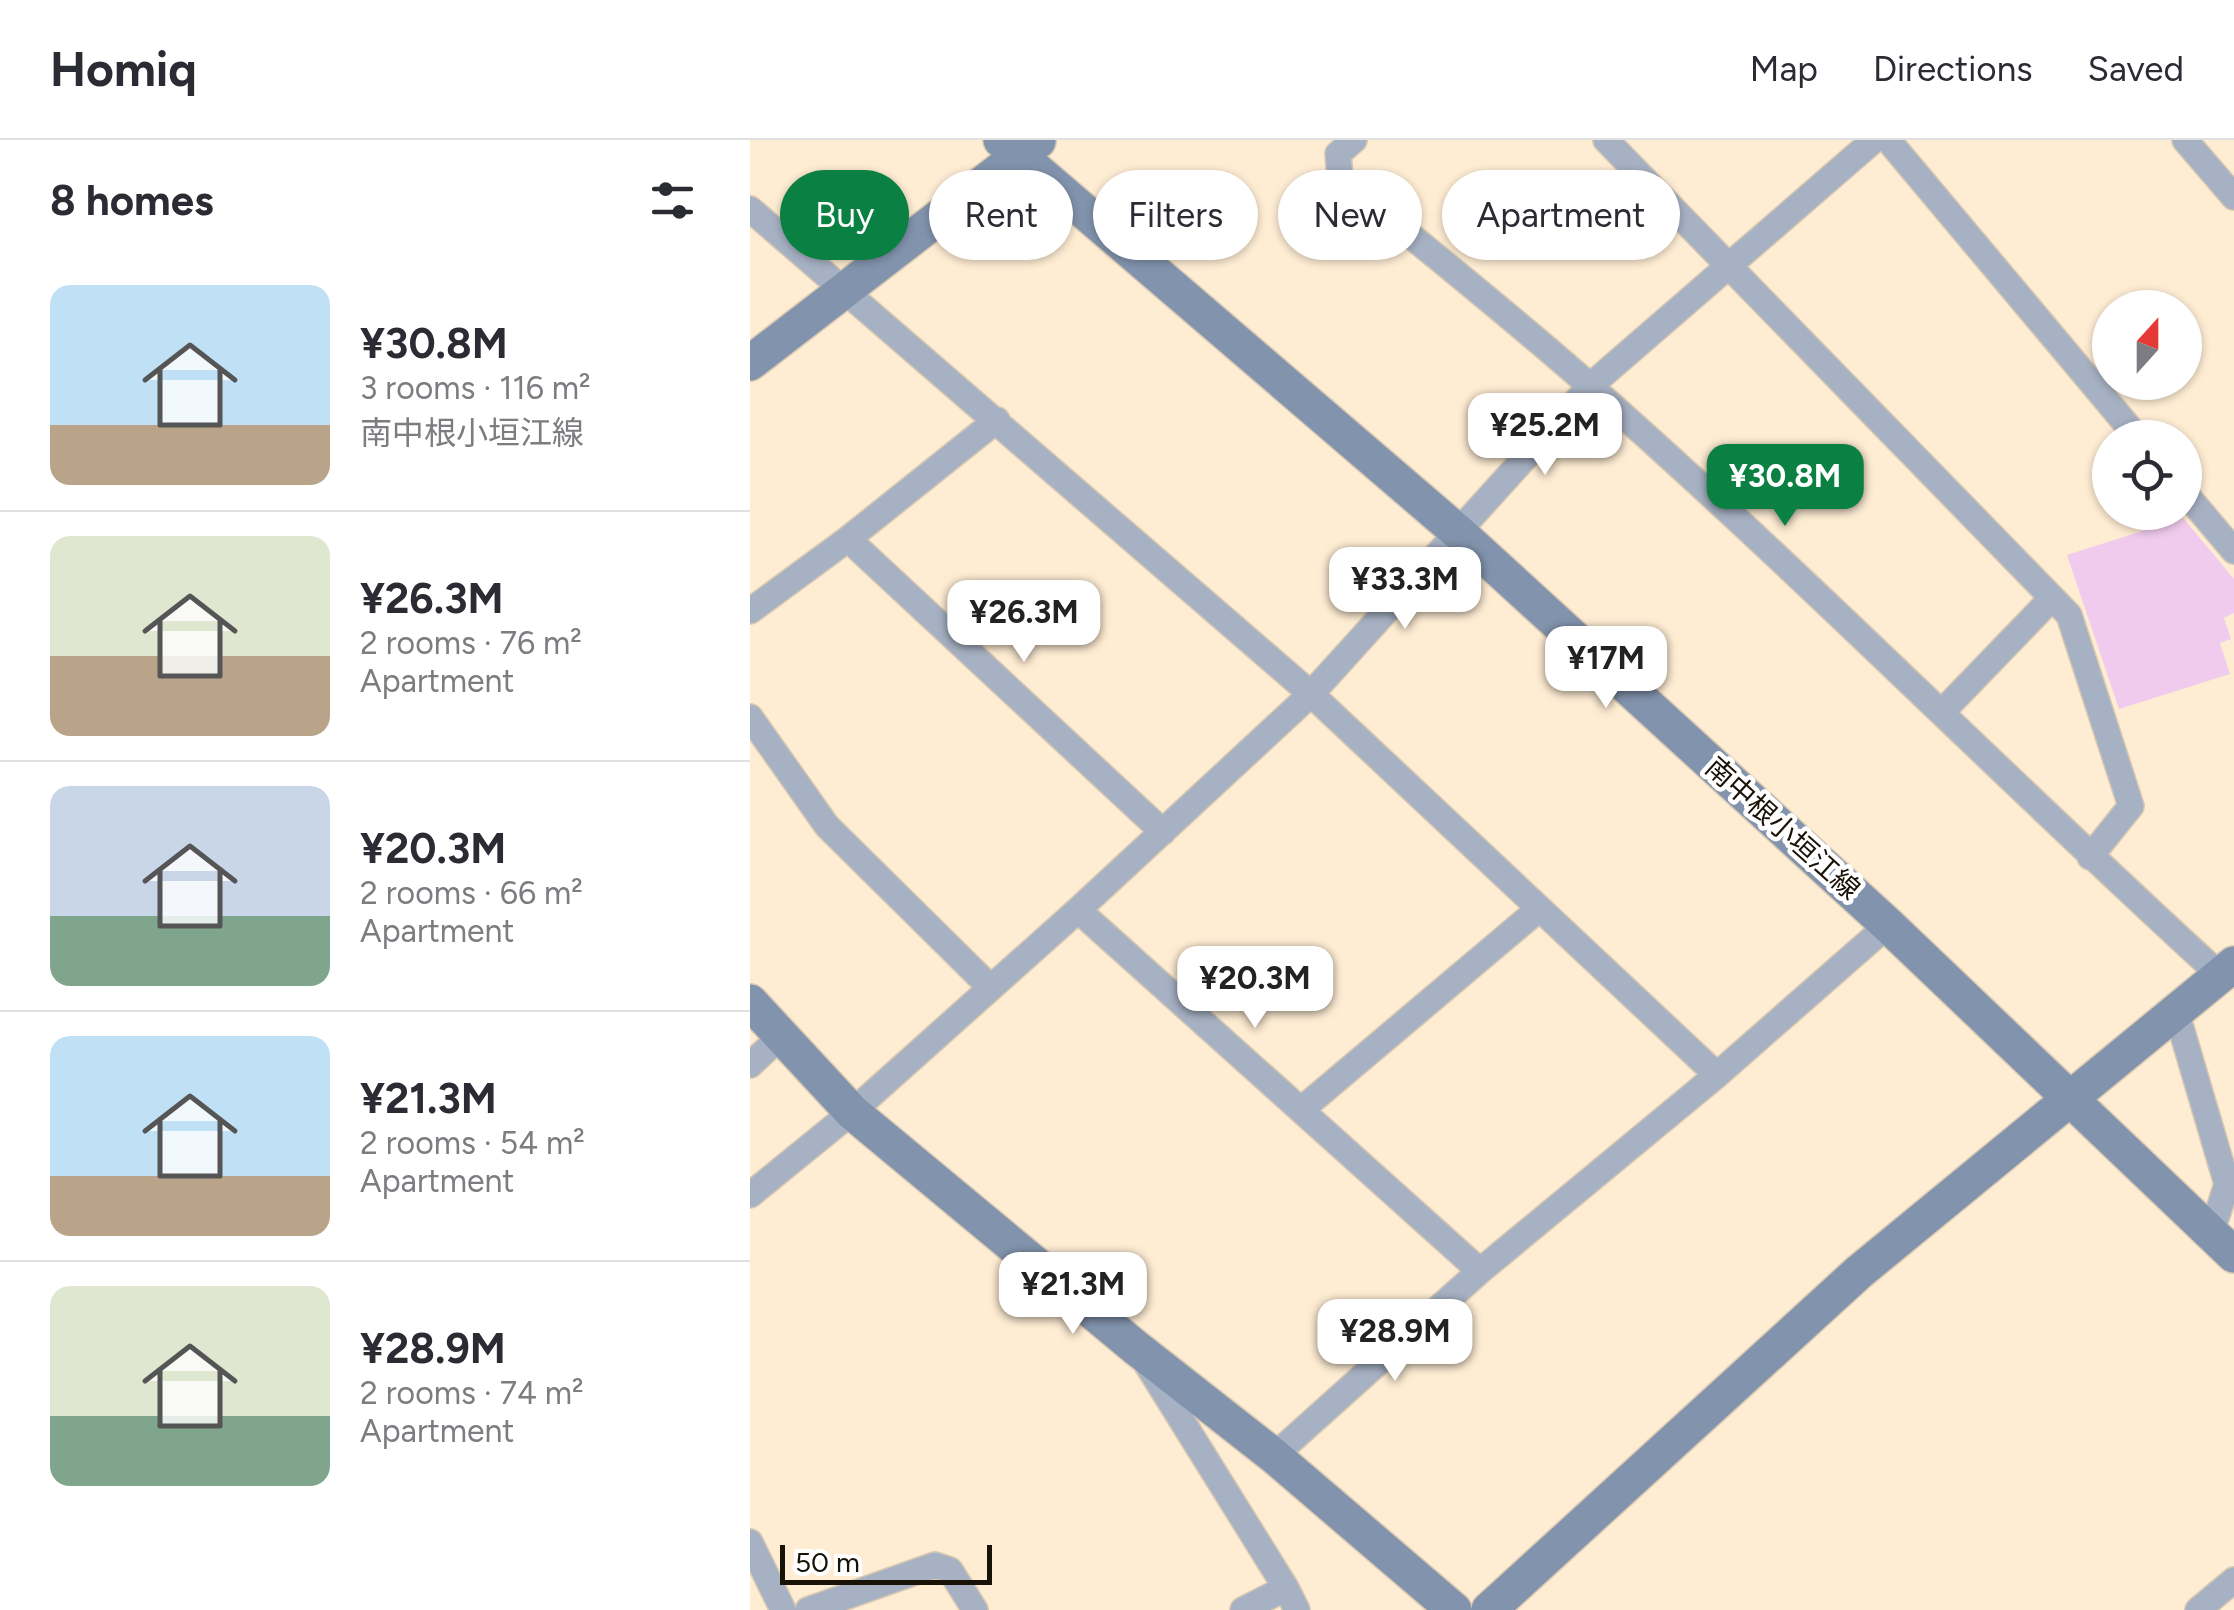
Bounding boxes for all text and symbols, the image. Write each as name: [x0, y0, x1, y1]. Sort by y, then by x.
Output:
text: Homiq: [50, 40, 197, 98]
text: Map: [1750, 48, 1818, 90]
text: Directions: [1873, 48, 2033, 90]
text: Saved: [2088, 48, 2184, 90]
chip: Buy: [780, 170, 909, 260]
chip: Rent: [929, 170, 1073, 260]
chip: Filters: [1093, 170, 1258, 260]
chip: New: [1278, 170, 1422, 260]
chip: Apartment: [1442, 170, 1680, 260]
icon: filters: [645, 173, 700, 228]
text: 8 homes: [50, 175, 214, 226]
north arrow: [2092, 290, 2202, 400]
map controls: [2092, 290, 2202, 530]
text: ¥30.8M: [360, 318, 508, 369]
icon: home: [130, 325, 250, 445]
text: 3 rooms · 116 m²: [360, 369, 591, 407]
pin: ¥25.2M: [1464, 393, 1626, 478]
text: ¥25.2M: [1490, 406, 1600, 444]
text: 南中根小垣江線: [360, 414, 584, 452]
button: locate: [2092, 420, 2202, 530]
pin: ¥30.8M: [1704, 444, 1866, 529]
text: ¥30.8M: [1729, 457, 1841, 495]
pin: ¥33.3M: [1324, 547, 1486, 632]
text: ¥33.3M: [1351, 560, 1459, 598]
text: ¥26.3M: [360, 573, 503, 624]
icon: home: [130, 576, 250, 696]
pin: ¥26.3M: [943, 580, 1105, 665]
text: ¥26.3M: [969, 593, 1079, 631]
text: 2 rooms · 76 m²: [360, 624, 582, 662]
pin: ¥17M: [1547, 626, 1665, 711]
text: ¥17M: [1567, 639, 1645, 677]
text: Apartment: [360, 662, 514, 700]
street label: 南中根小垣江線: [1699, 750, 1867, 906]
text: ¥20.3M: [360, 823, 506, 874]
icon: home: [130, 826, 250, 946]
text: 2 rooms · 66 m²: [360, 874, 583, 912]
text: Apartment: [360, 912, 514, 950]
pin: ¥20.3M: [1174, 946, 1336, 1031]
text: ¥20.3M: [1199, 959, 1311, 997]
text: ¥21.3M: [360, 1073, 497, 1124]
icon: home: [130, 1076, 250, 1196]
text: 2 rooms · 54 m²: [360, 1124, 585, 1162]
text: Apartment: [360, 1162, 514, 1200]
pin: ¥21.3M: [992, 1252, 1154, 1337]
text: ¥21.3M: [1021, 1265, 1125, 1303]
pin: ¥28.9M: [1314, 1299, 1476, 1384]
text: ¥28.9M: [1339, 1312, 1451, 1350]
text: ¥28.9M: [360, 1323, 506, 1374]
icon: home: [130, 1326, 250, 1446]
text: 2 rooms · 74 m²: [360, 1374, 584, 1412]
text: Apartment: [360, 1412, 514, 1450]
scale bar: [780, 1540, 992, 1584]
text: 50 m: [795, 1545, 860, 1579]

